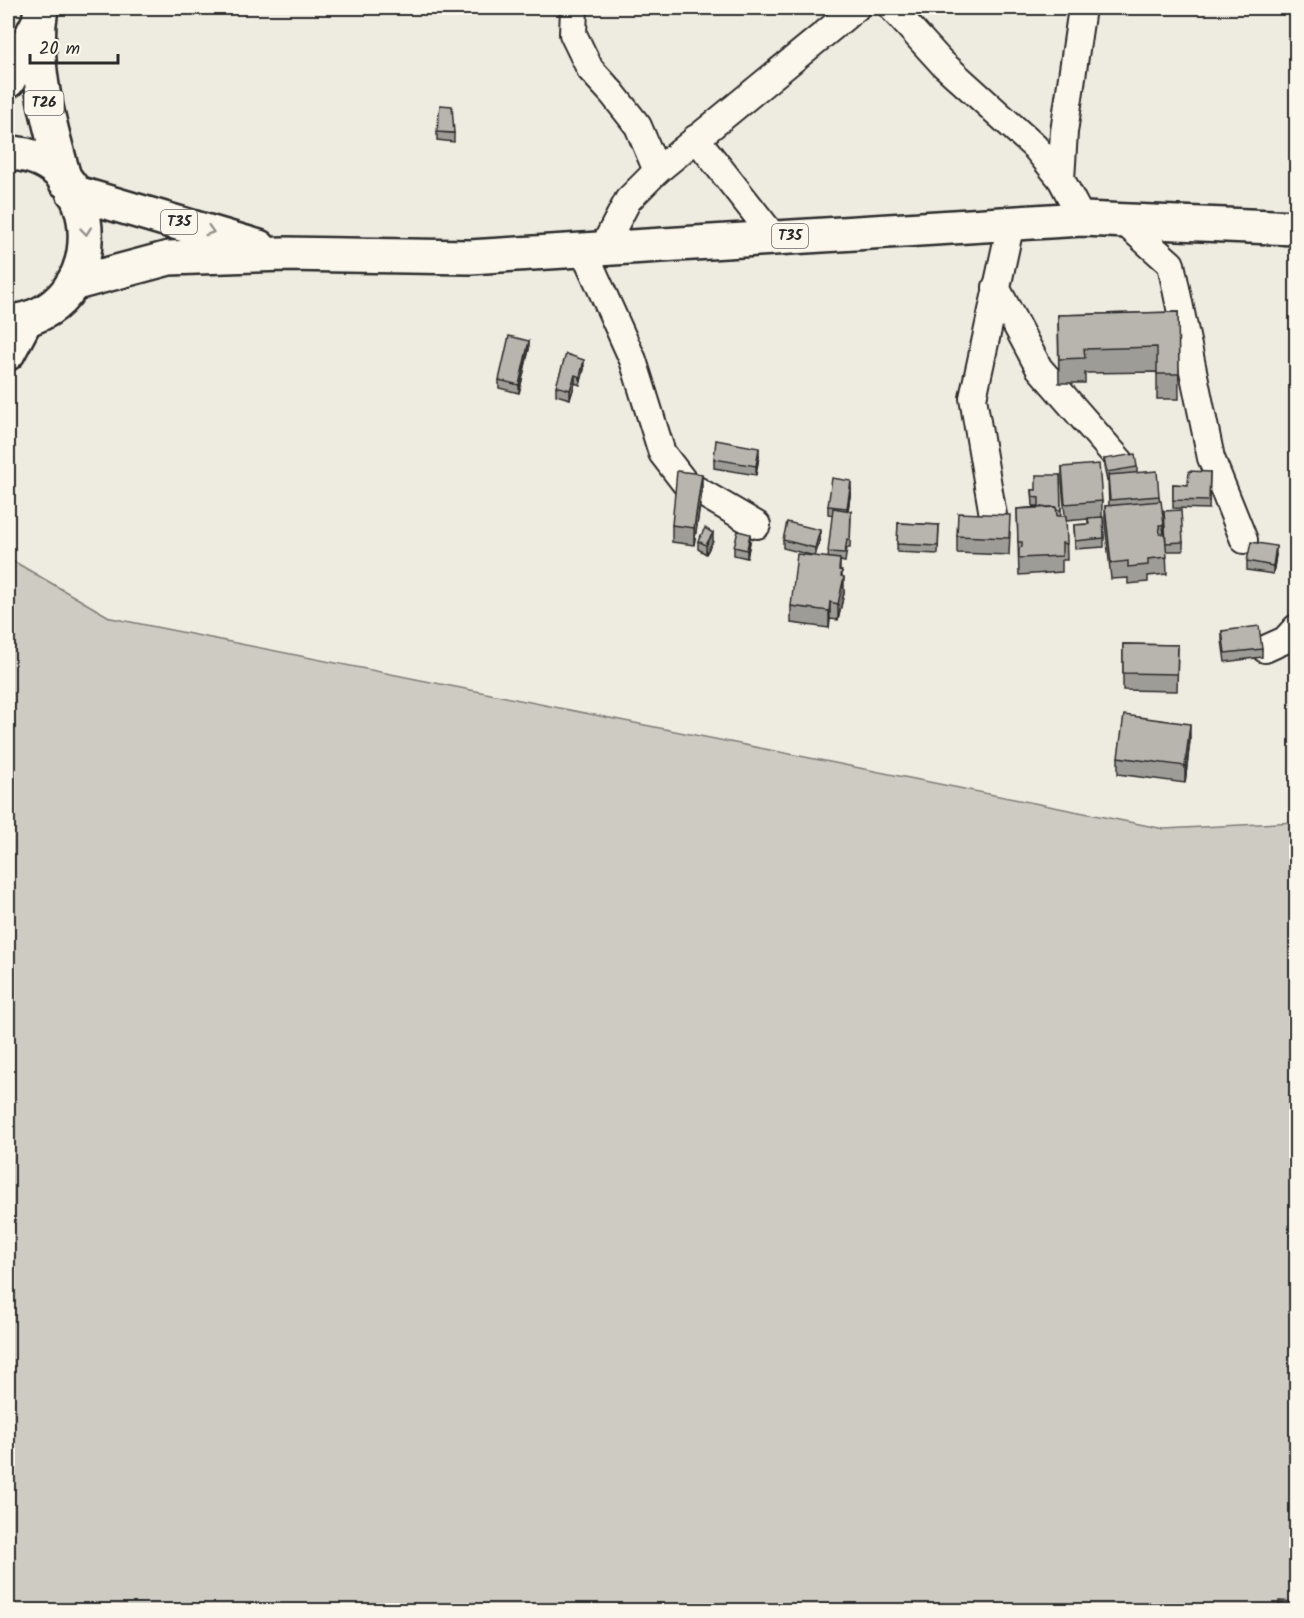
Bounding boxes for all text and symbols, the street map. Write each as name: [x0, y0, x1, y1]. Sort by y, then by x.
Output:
scale bar: [30, 27, 118, 65]
text: 20 m: [39, 35, 80, 64]
road number: T26: [24, 91, 63, 115]
road number: T35: [161, 210, 197, 234]
one-way arrow: [204, 224, 215, 236]
road number: T35: [772, 224, 808, 248]
one-way arrow: [79, 226, 92, 236]

